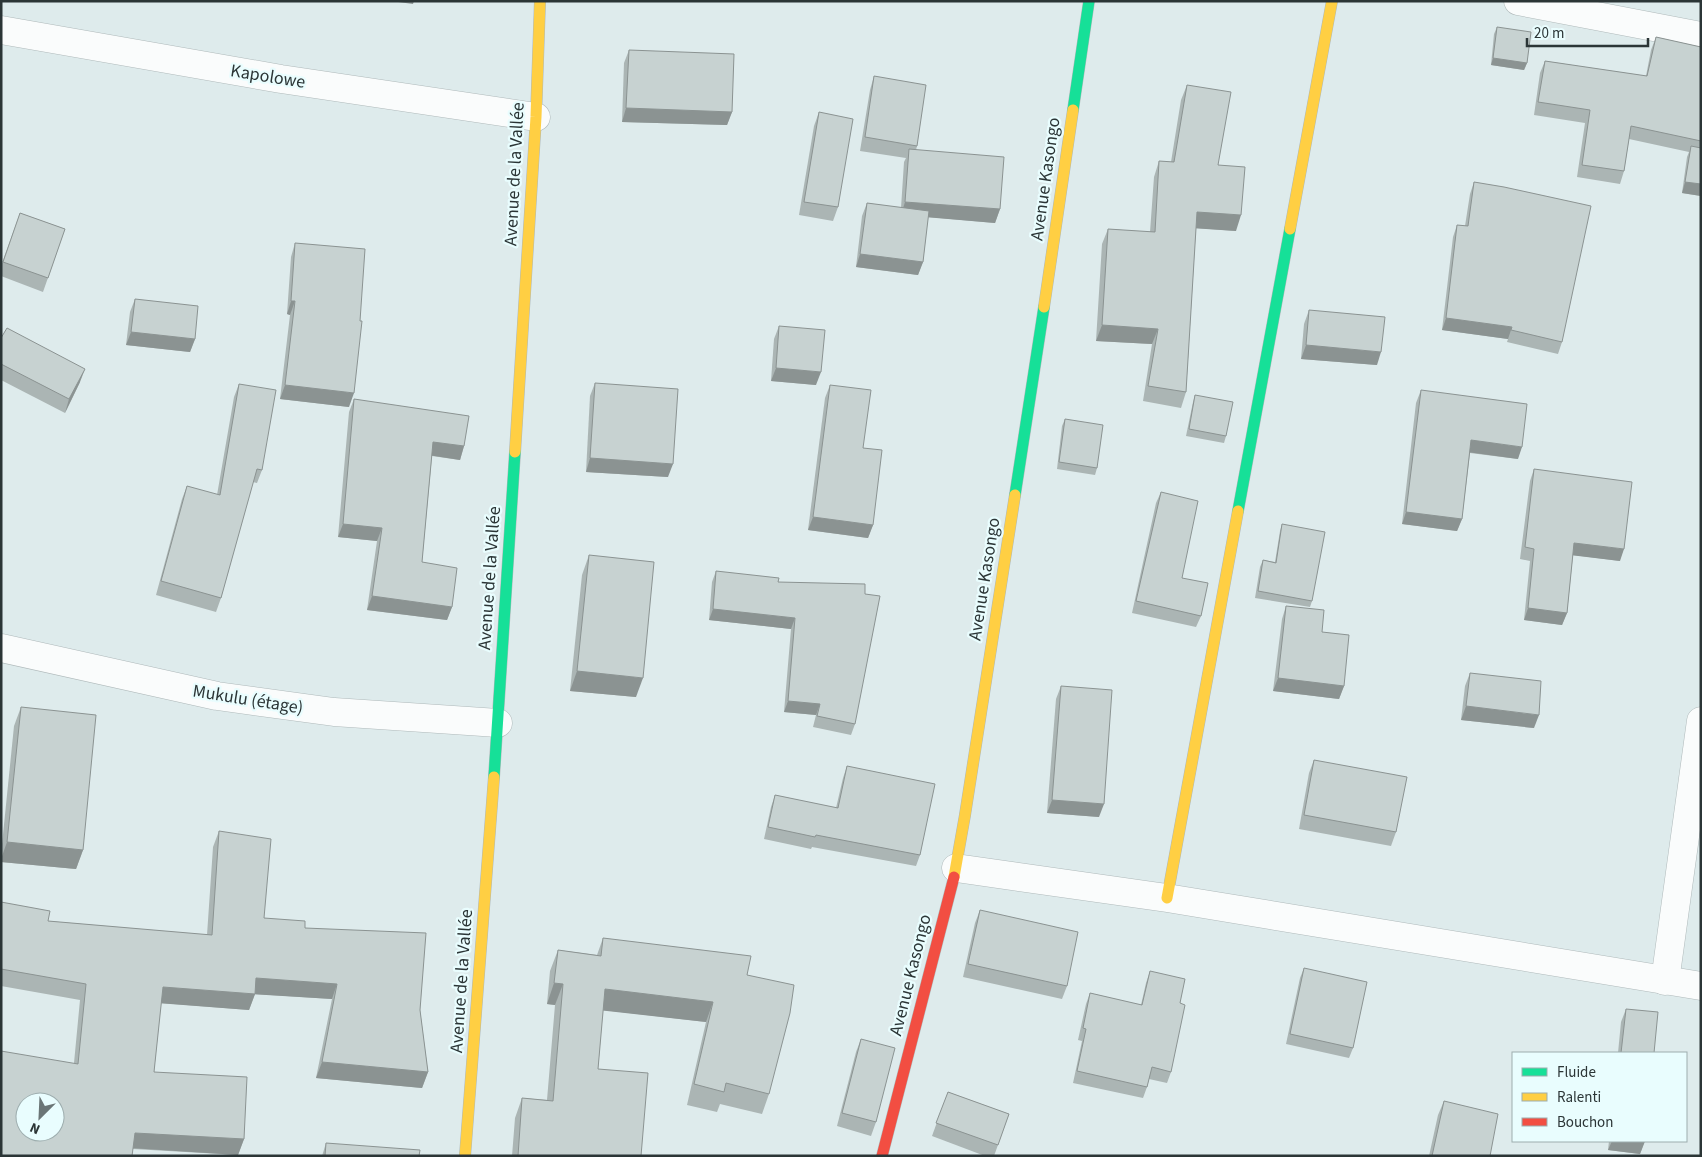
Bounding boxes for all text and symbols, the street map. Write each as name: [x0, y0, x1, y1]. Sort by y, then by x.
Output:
scale bar: [1527, 15, 1648, 47]
text: 20 m: [1534, 23, 1564, 44]
street label: Kapolowe: [229, 58, 307, 95]
street label: Avenue de la Vallée: [498, 101, 531, 247]
street label: Avenue Kasongo: [1024, 116, 1067, 242]
street label: Avenue de la Vallée: [472, 505, 507, 651]
street label: Avenue Kasongo: [962, 516, 1007, 642]
street label: Mukulu (étage): [191, 678, 305, 721]
street label: Avenue de la Vallée: [444, 908, 479, 1054]
street label: Avenue Kasongo: [883, 912, 938, 1038]
legend: [1512, 1052, 1687, 1142]
text: Fluide: [1557, 1062, 1596, 1083]
text: Ralenti: [1557, 1087, 1601, 1108]
north arrow: [15, 1092, 65, 1142]
text: Bouchon: [1557, 1112, 1613, 1133]
text: N: [27, 1117, 43, 1139]

